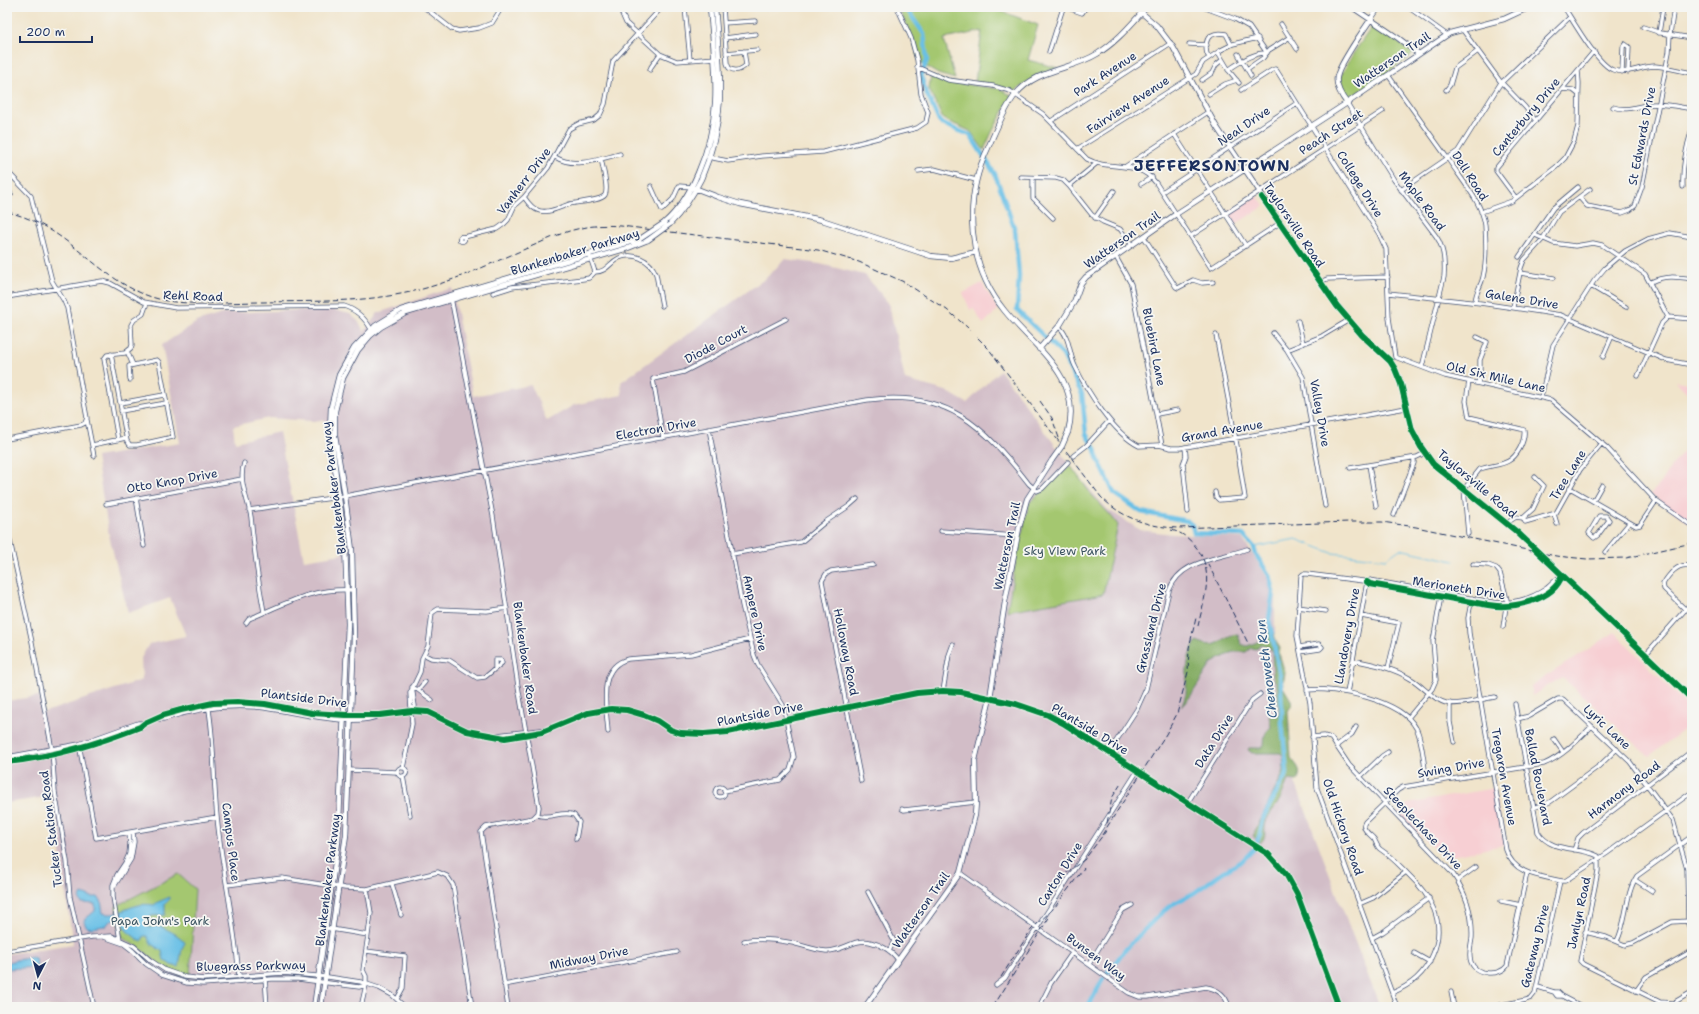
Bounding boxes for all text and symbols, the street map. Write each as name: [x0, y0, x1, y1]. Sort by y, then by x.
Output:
scale bar: [20, 18, 92, 44]
text: 200 m: [26, 24, 65, 40]
street label: Watterson Trail: [1350, 28, 1434, 92]
street label: Park Avenue: [1070, 48, 1140, 100]
street label: Fairview Avenue: [1084, 72, 1173, 138]
street label: Canterbury Drive: [1488, 74, 1564, 160]
street label: St Edwards Drive: [1625, 85, 1659, 187]
street label: Neal Drive: [1215, 102, 1274, 149]
street label: Peach Street: [1296, 105, 1366, 159]
street label: Vanherr Drive: [493, 144, 555, 218]
street label: College Drive: [1333, 148, 1387, 220]
street label: Dell Road: [1448, 148, 1492, 204]
district label: JEFFERSONTOWN: [1133, 155, 1291, 176]
street label: Maple Road: [1395, 168, 1449, 234]
street label: Taylorsville Road: [1260, 179, 1329, 271]
street label: Watterson Trail: [1081, 207, 1164, 272]
street label: Blankenbaker Parkway: [509, 225, 641, 279]
street label: Galene Drive: [1484, 285, 1560, 313]
street label: Rehl Road: [163, 287, 224, 305]
street label: Bluebird Lane: [1139, 307, 1169, 388]
street label: Diode Court: [682, 321, 750, 367]
street label: Old Six Mile Lane: [1445, 358, 1547, 396]
street label: Valley Drive: [1306, 378, 1334, 448]
street label: Electron Drive: [614, 414, 698, 444]
street label: Grand Avenue: [1180, 416, 1264, 446]
street label: Blankenbaker Parkway: [318, 421, 350, 555]
street label: Taylorsville Road: [1434, 446, 1520, 522]
street label: Tree Lane: [1546, 446, 1590, 503]
street label: Otto Knop Drive: [125, 465, 219, 497]
street label: Watterson Trail: [990, 500, 1024, 592]
park label: Sky View Park: [1024, 543, 1106, 559]
street label: Ampere Drive: [739, 573, 771, 653]
street label: Merioneth Drive: [1411, 573, 1507, 603]
street label: Grassland Drive: [1132, 581, 1170, 675]
street label: Llandovery Drive: [1331, 586, 1363, 686]
street label: Blankenbaker Road: [509, 601, 541, 716]
street label: Holloway Road: [830, 607, 862, 697]
water label: Chenoweth Run: [1252, 618, 1281, 719]
street label: Plantside Drive: [260, 685, 348, 711]
street label: Plantside Drive: [716, 698, 805, 730]
street label: Plantside Drive: [1048, 700, 1132, 758]
street label: Lyric Lane: [1580, 701, 1634, 753]
street label: Data Drive: [1191, 711, 1237, 771]
street label: Tregaron Avenue: [1488, 727, 1520, 827]
street label: Ballad Boulevard: [1521, 727, 1555, 827]
street label: Swing Drive: [1416, 754, 1486, 782]
street label: Harmony Road: [1584, 757, 1664, 823]
street label: Tucker Station Road: [36, 769, 66, 888]
street label: Old Hickory Road: [1319, 776, 1367, 878]
street label: Steeplechase Drive: [1380, 783, 1466, 873]
street label: Campus Place: [218, 802, 244, 882]
street label: Blankenbaker Parkway: [312, 813, 344, 947]
street label: Carton Drive: [1034, 839, 1086, 909]
street label: Watterson Trail: [889, 868, 954, 951]
street label: Janlyn Road: [1564, 875, 1595, 951]
street label: Gateway Drive: [1517, 902, 1553, 990]
park label: Papa John's Park: [111, 913, 209, 929]
street label: Bunsen Way: [1063, 930, 1129, 984]
street label: Midway Drive: [548, 942, 630, 974]
north arrow: [18, 956, 58, 996]
street label: Bluegrass Parkway: [196, 957, 306, 975]
text: N: [32, 978, 42, 993]

